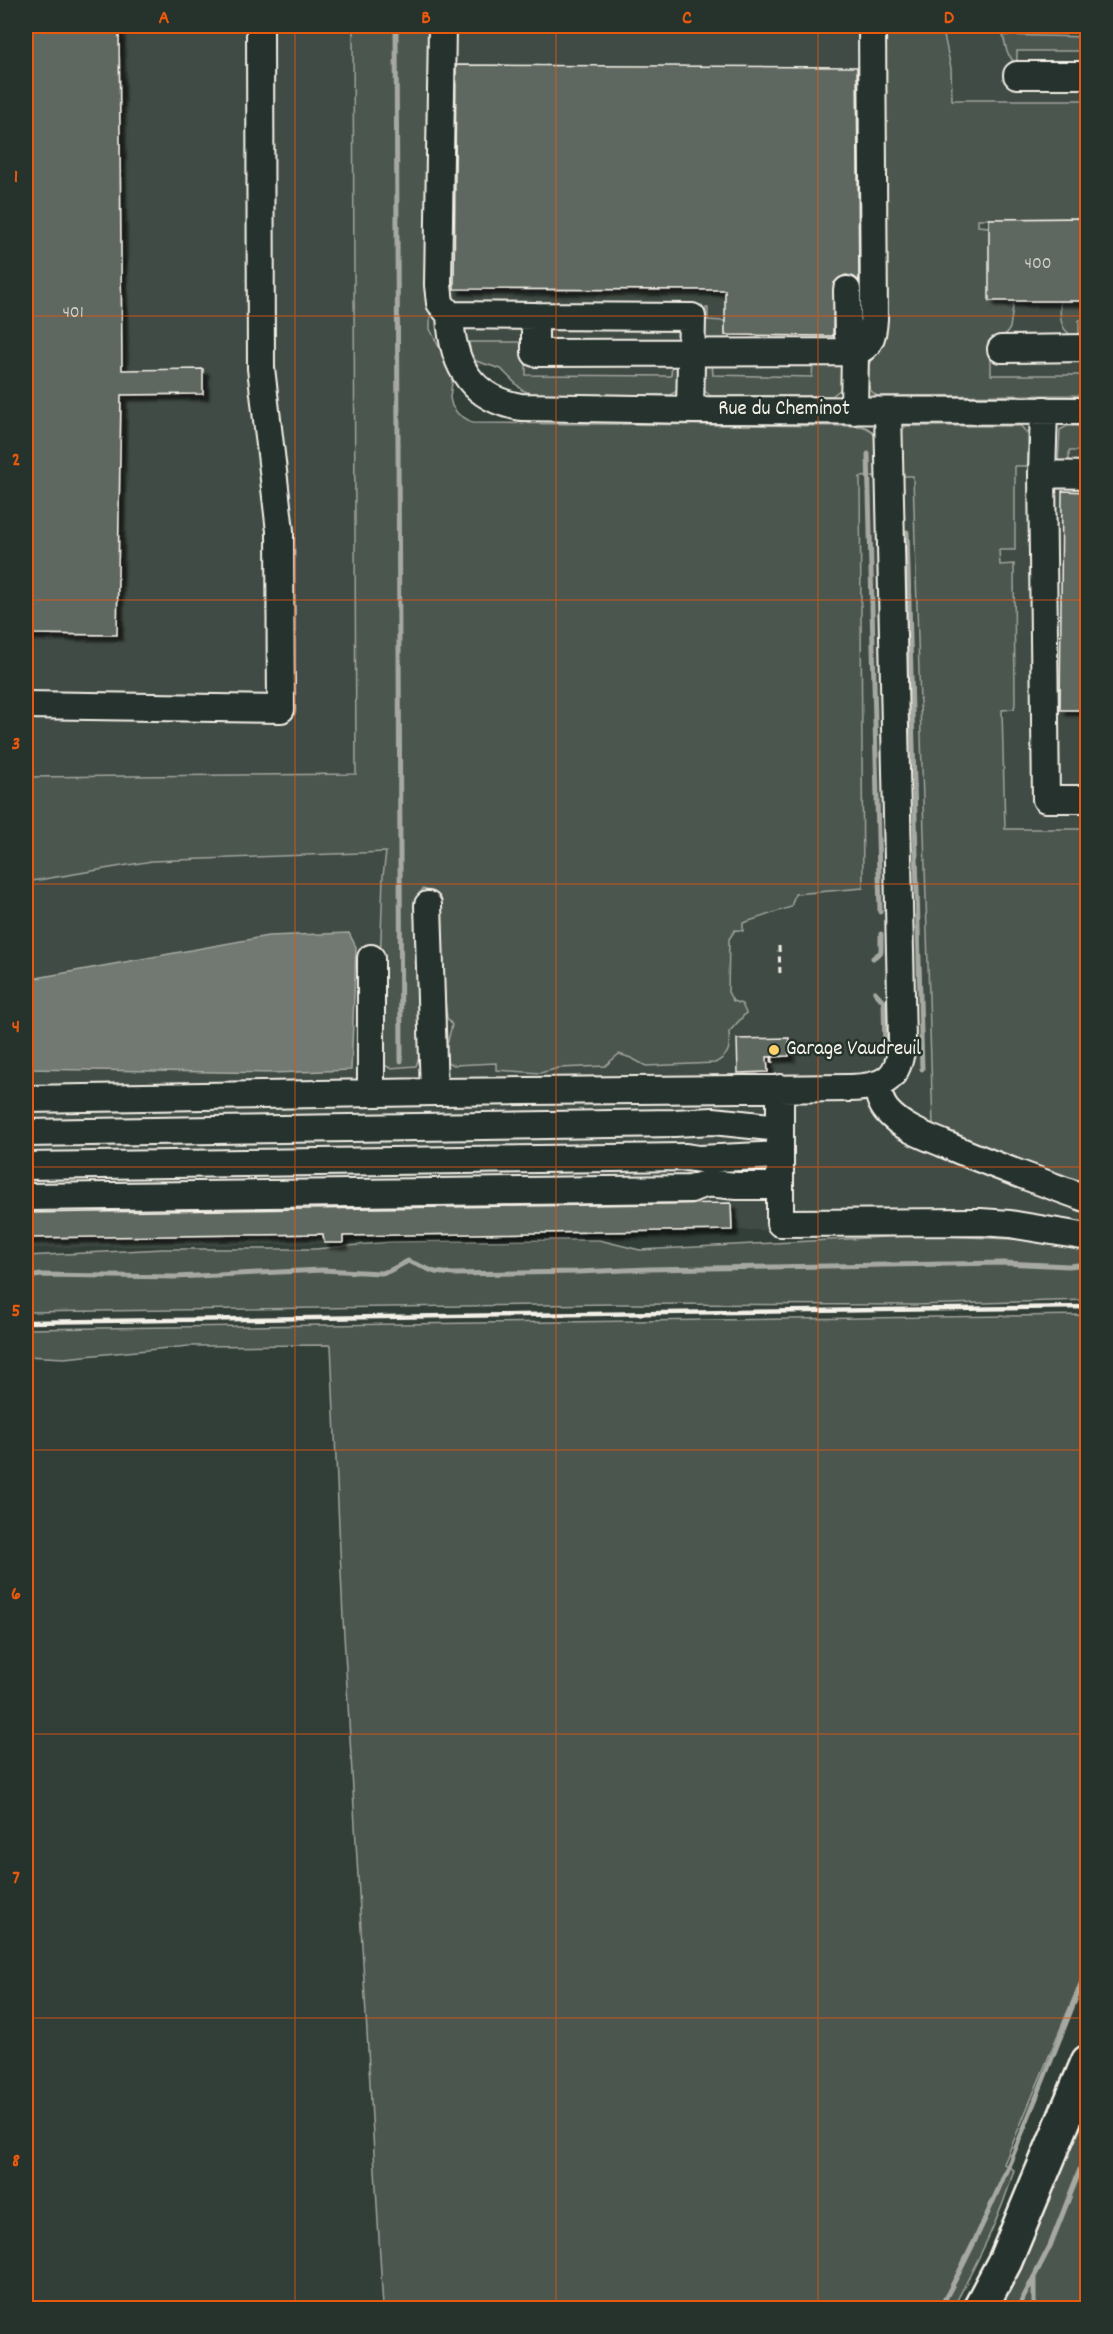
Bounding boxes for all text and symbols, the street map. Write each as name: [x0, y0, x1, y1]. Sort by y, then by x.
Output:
text: A: [159, 5, 170, 33]
text: B: [421, 5, 431, 33]
text: C: [682, 5, 692, 33]
text: D: [944, 5, 955, 33]
text: 1: [14, 164, 18, 192]
house number: 400: [1024, 252, 1052, 277]
house number: 401: [62, 301, 84, 326]
street label: Rue du Cheminot: [718, 395, 850, 425]
text: 2: [12, 447, 20, 475]
text: 3: [12, 731, 20, 759]
text: 4: [12, 1014, 20, 1042]
place label: Garage Vaudreuil: [786, 1035, 921, 1065]
marker: Garage Vaudreuil: [767, 1043, 781, 1057]
text: 5: [11, 1298, 21, 1326]
text: 6: [11, 1581, 21, 1609]
text: 7: [12, 1865, 20, 1893]
text: 8: [12, 2148, 20, 2176]

